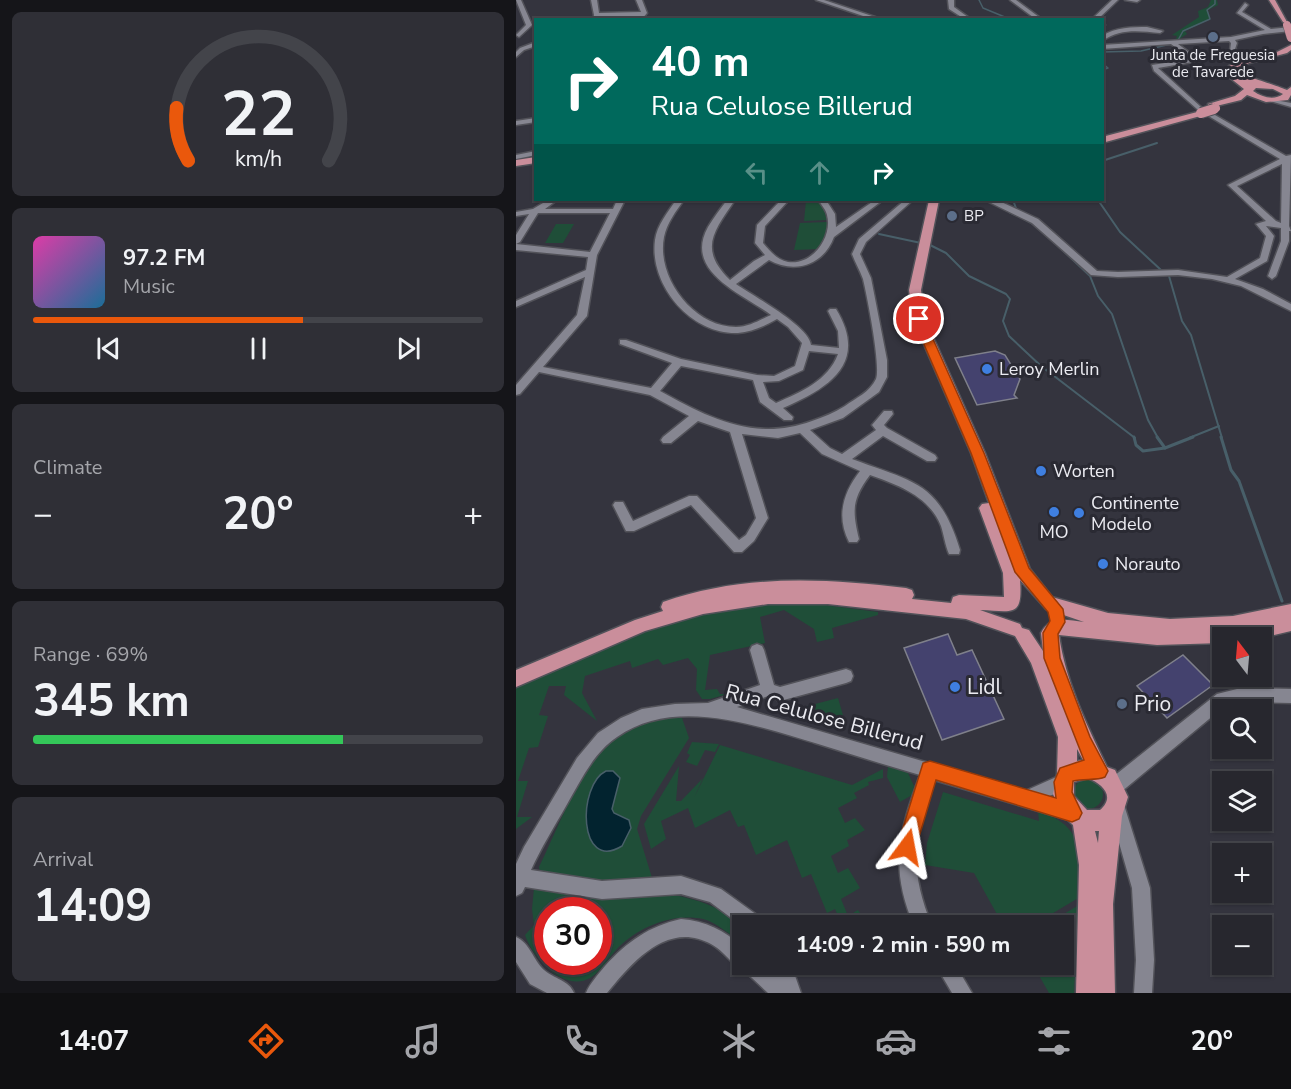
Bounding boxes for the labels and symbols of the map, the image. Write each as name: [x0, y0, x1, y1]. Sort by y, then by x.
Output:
marker: Junta de Freguesia de Tavarede: [1206, 30, 1220, 44]
place label: Junta de Freguesia de Tavarede: [1150, 45, 1275, 82]
place label: BP: [964, 206, 984, 226]
marker: BP: [945, 209, 959, 223]
pin: [893, 293, 944, 344]
place label: Leroy Merlin: [999, 357, 1099, 381]
marker: Leroy Merlin: [980, 362, 994, 376]
place label: Worten: [1053, 459, 1115, 483]
marker: Worten: [1034, 464, 1048, 478]
place label: Continente Modelo: [1091, 491, 1179, 536]
marker: MO: [1047, 505, 1061, 519]
marker: Continente Modelo: [1072, 506, 1086, 520]
place label: MO: [1039, 520, 1069, 544]
place label: Norauto: [1115, 552, 1181, 576]
marker: Norauto: [1096, 557, 1110, 571]
north arrow: [1212, 627, 1272, 687]
place label: Lidl: [967, 673, 1003, 701]
street label: Rua Celulose Billerud: [722, 677, 926, 757]
marker: Lidl: [948, 680, 962, 694]
place label: Prio: [1134, 690, 1171, 718]
marker: Prio: [1115, 697, 1129, 711]
position arrow: [875, 815, 939, 879]
speed limit sign: 30: [534, 897, 612, 975]

